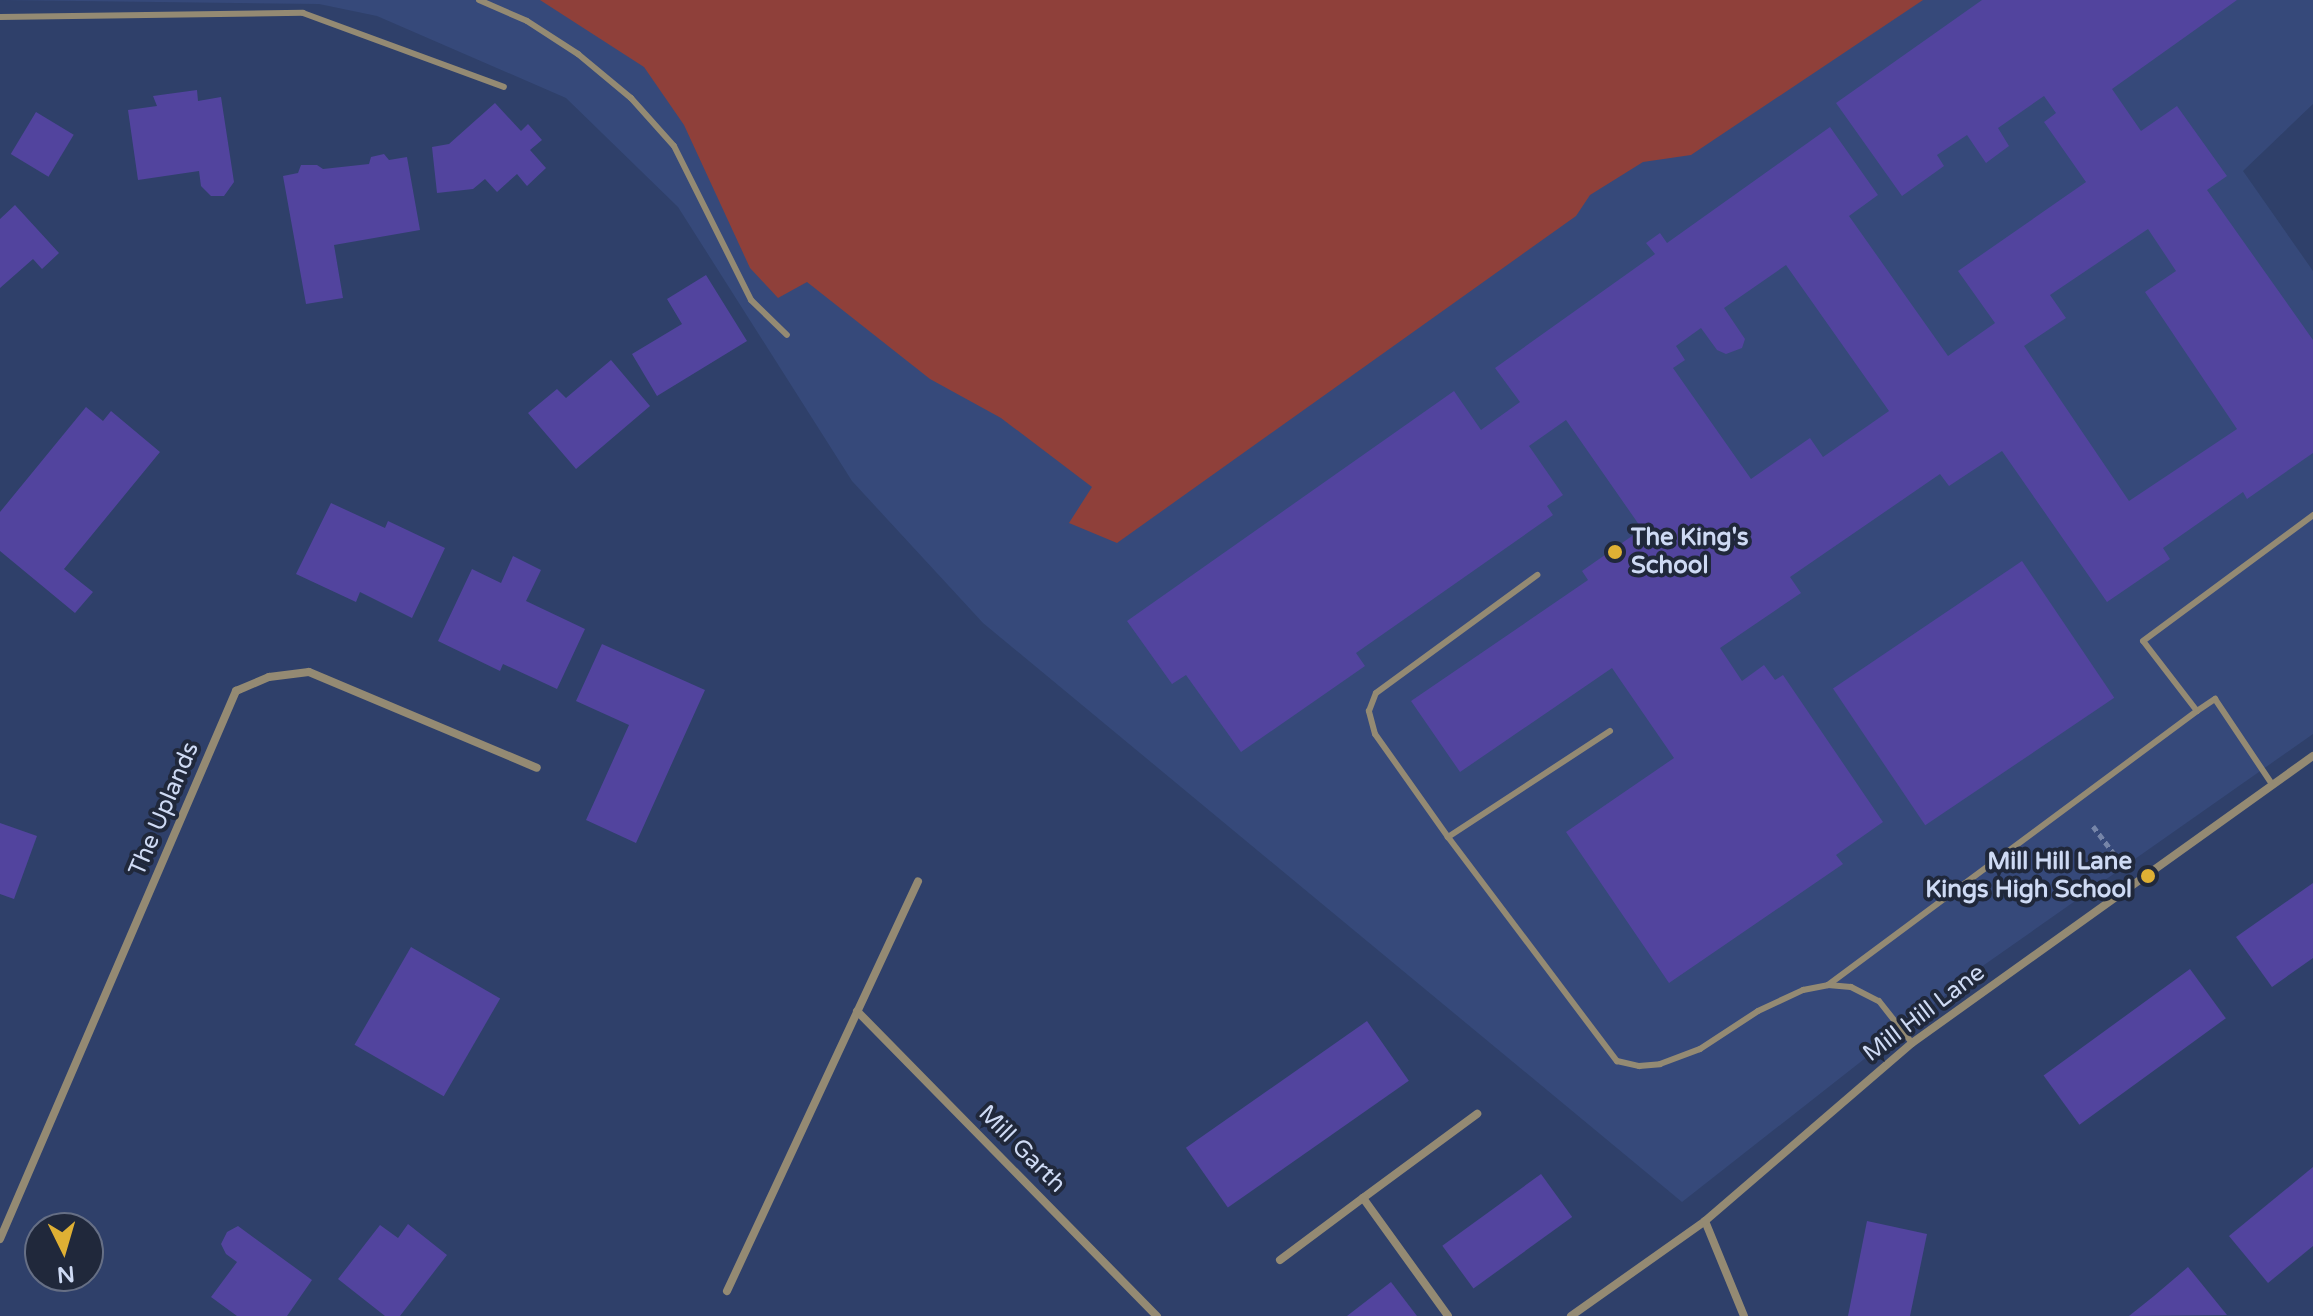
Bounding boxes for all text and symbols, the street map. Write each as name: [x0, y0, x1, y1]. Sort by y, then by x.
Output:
place label: The King's School: [1631, 524, 1749, 580]
marker: The King's School: [1606, 543, 1624, 561]
street label: The Uplands: [123, 738, 205, 880]
place label: Mill Hill Lane Kings High School: [1925, 848, 2132, 904]
marker: Mill Hill Lane Kings High School: [2139, 867, 2157, 885]
street label: Mill Hill Lane: [1858, 958, 1990, 1068]
street label: Mill Garth: [972, 1099, 1072, 1199]
north arrow: [24, 1212, 104, 1292]
text: N: [56, 1260, 76, 1288]

